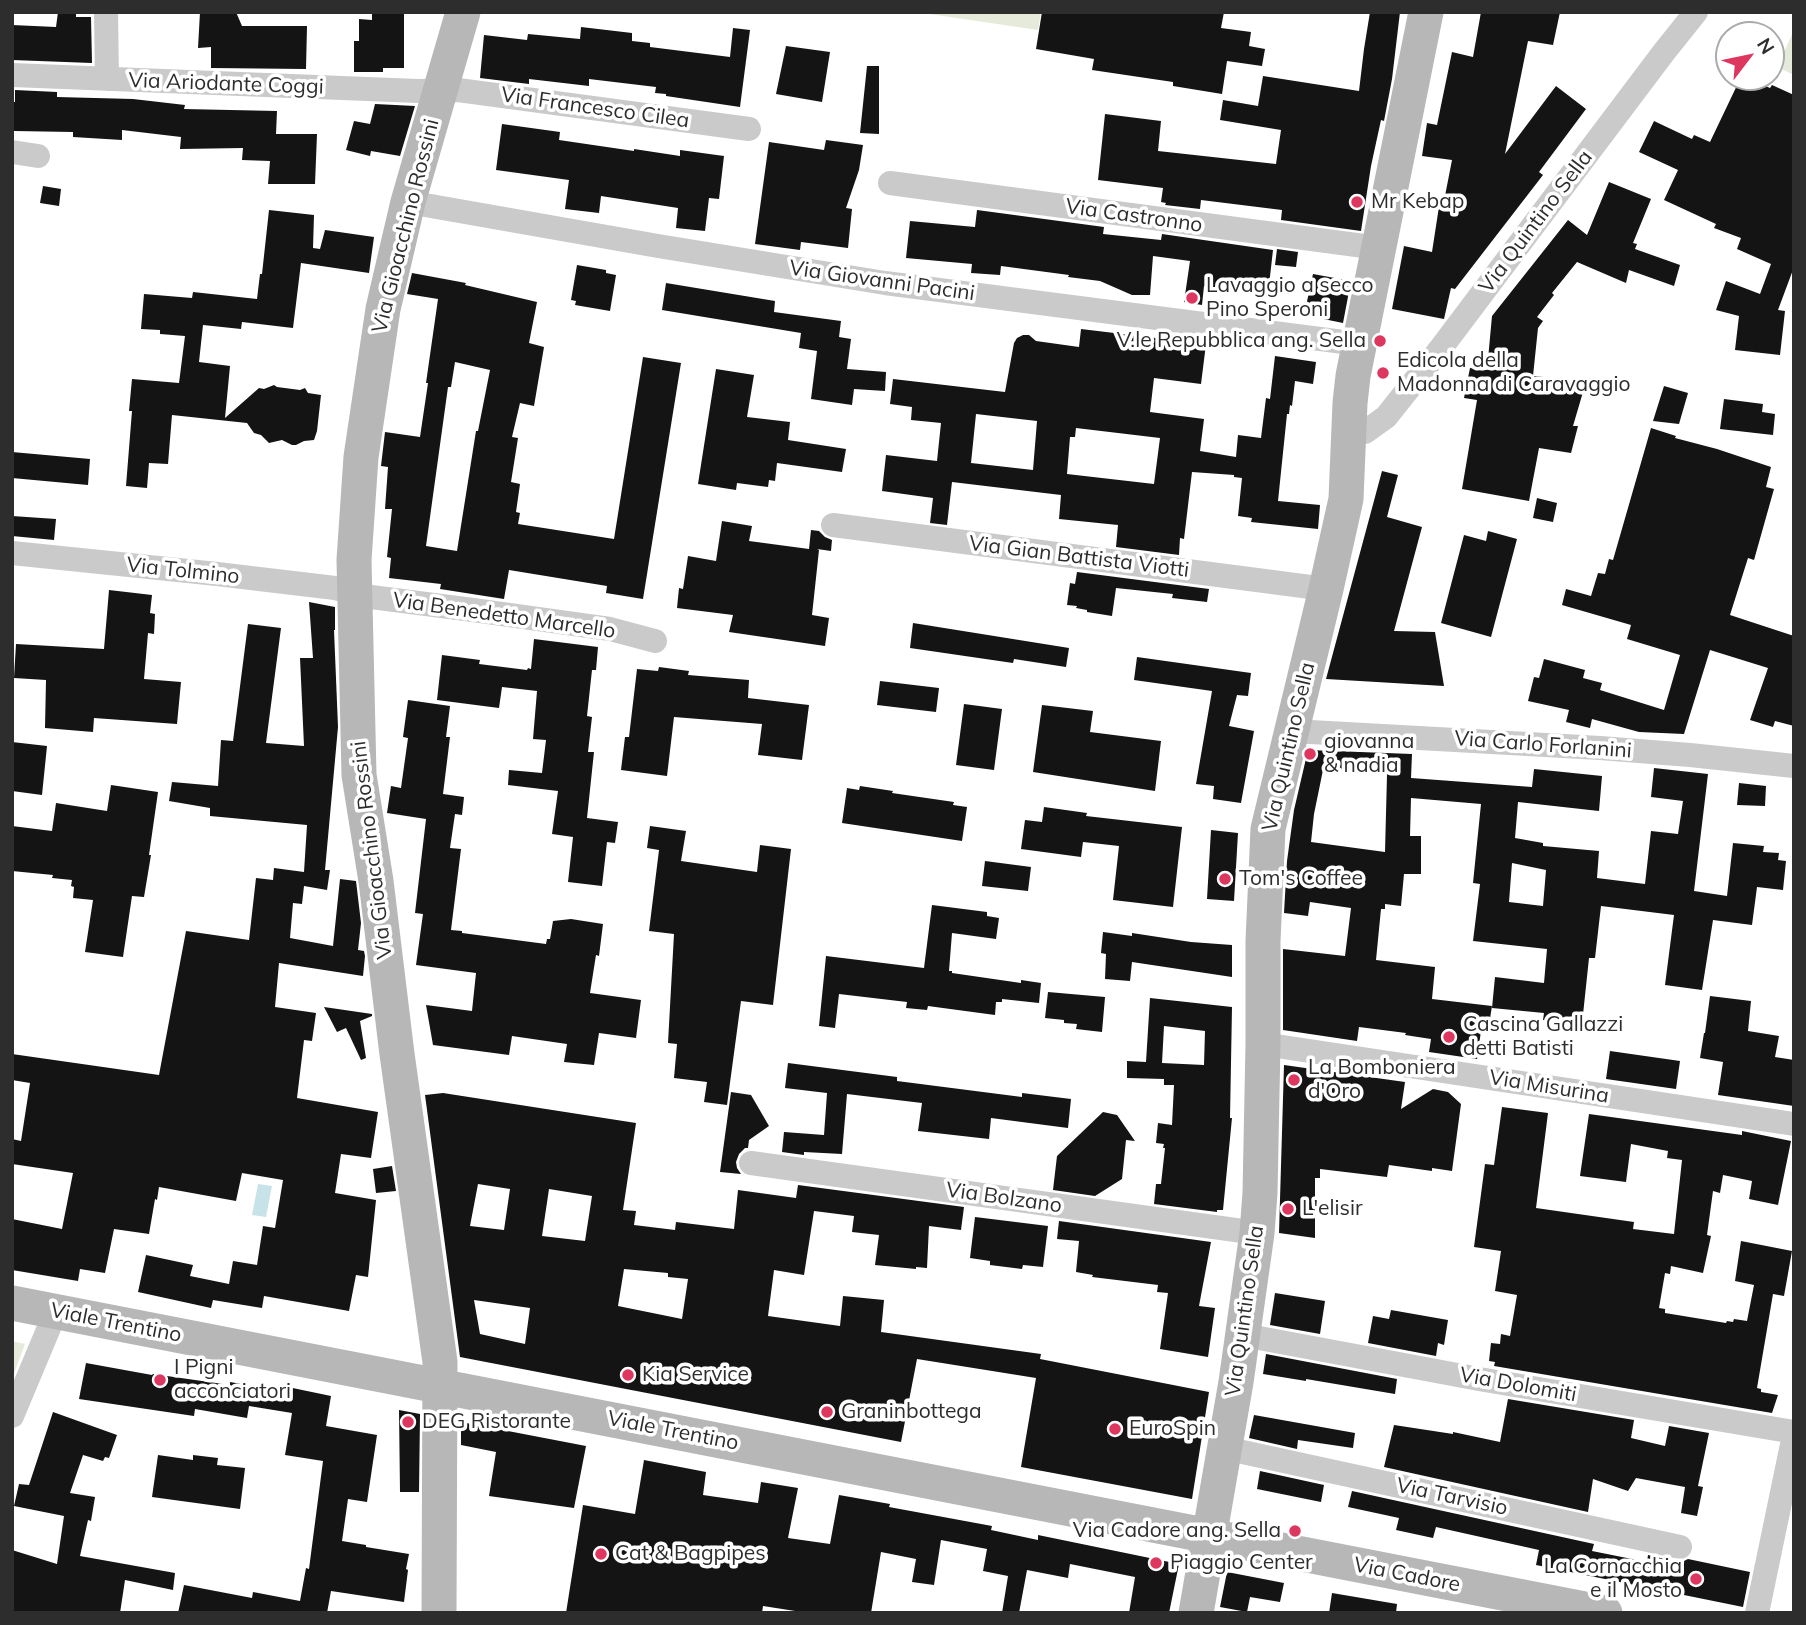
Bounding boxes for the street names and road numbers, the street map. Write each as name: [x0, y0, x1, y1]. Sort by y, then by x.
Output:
street label: Via Ariodante Coggi: [128, 68, 324, 100]
street label: Via Francesco Cilea: [499, 82, 691, 134]
street label: Via Gioacchino Rossini: [367, 116, 445, 336]
street label: Via Quintino Sella: [1474, 145, 1598, 299]
street label: Via Castronno: [1064, 194, 1204, 238]
street label: Via Giovanni Pacini: [788, 256, 976, 306]
street label: Via Gian Battista Viotti: [968, 531, 1190, 583]
street label: Via Tolmino: [125, 553, 241, 589]
street label: Via Benedetto Marcello: [391, 588, 617, 644]
street label: Via Quintino Sella: [1257, 660, 1321, 834]
street label: Via Carlo Forlanini: [1454, 726, 1632, 764]
street label: Via Gioacchino Rossini: [346, 739, 398, 961]
street label: Via Misurina: [1487, 1065, 1611, 1109]
street label: Via Bolzano: [944, 1177, 1064, 1219]
street label: Via Quintino Sella: [1221, 1224, 1269, 1398]
street label: Viale Trentino: [48, 1298, 184, 1348]
street label: Via Dolomiti: [1458, 1362, 1578, 1408]
street label: Viale Trentino: [605, 1406, 741, 1456]
street label: Via Tarvisio: [1394, 1473, 1510, 1521]
street label: Via Cadore: [1352, 1552, 1462, 1598]

